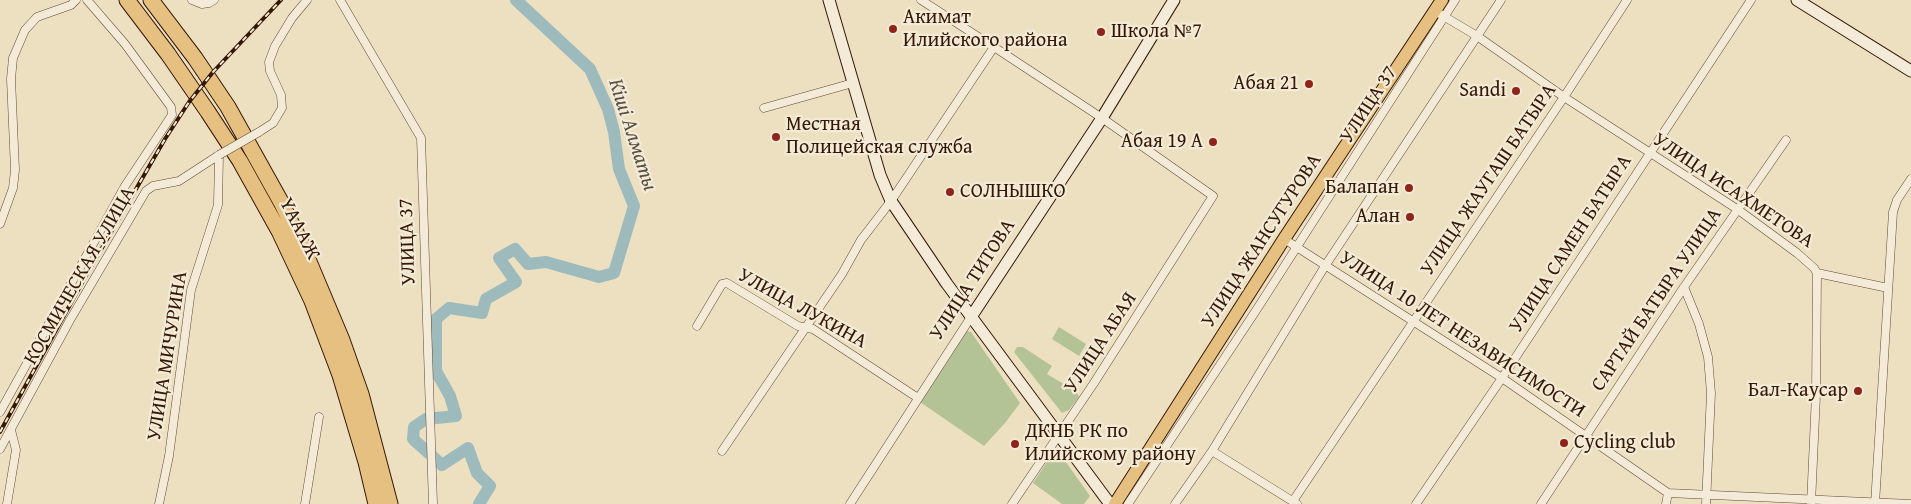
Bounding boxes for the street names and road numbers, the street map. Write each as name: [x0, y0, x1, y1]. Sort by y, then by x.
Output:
street label: УЛИЦА 37: [1335, 62, 1403, 148]
street label: УЛИЦА ЖАУГАШ БАТЫРА: [1416, 80, 1562, 280]
street label: УЛИЦА ИСАХМЕТОВА: [1648, 128, 1818, 254]
street label: УЛИЦА ЖАНСУГУРОВА: [1197, 150, 1327, 332]
street label: УЛИЦА САМЕН БАТЫРА: [1504, 151, 1638, 337]
street label: КОСМИЧЕСКАЯ УЛИЦА: [19, 183, 141, 369]
street label: ҮАААЖ: [273, 194, 325, 264]
street label: УЛИЦА 37: [394, 198, 422, 286]
street label: САРТАЙ БАТЫРА УЛИЦА: [1587, 204, 1727, 396]
street label: УЛИЦА ТИТОВА: [925, 215, 1021, 345]
street label: УЛИЦА 10 ЛЕТ НЕЗАВИСИМОСТИ: [1335, 246, 1589, 424]
street label: УЛИЦА ЛУКИНА: [733, 264, 871, 354]
street label: УЛИЦА МИЧУРИНА: [143, 270, 193, 442]
street label: УЛИЦА АБАЯ: [1060, 288, 1142, 398]

